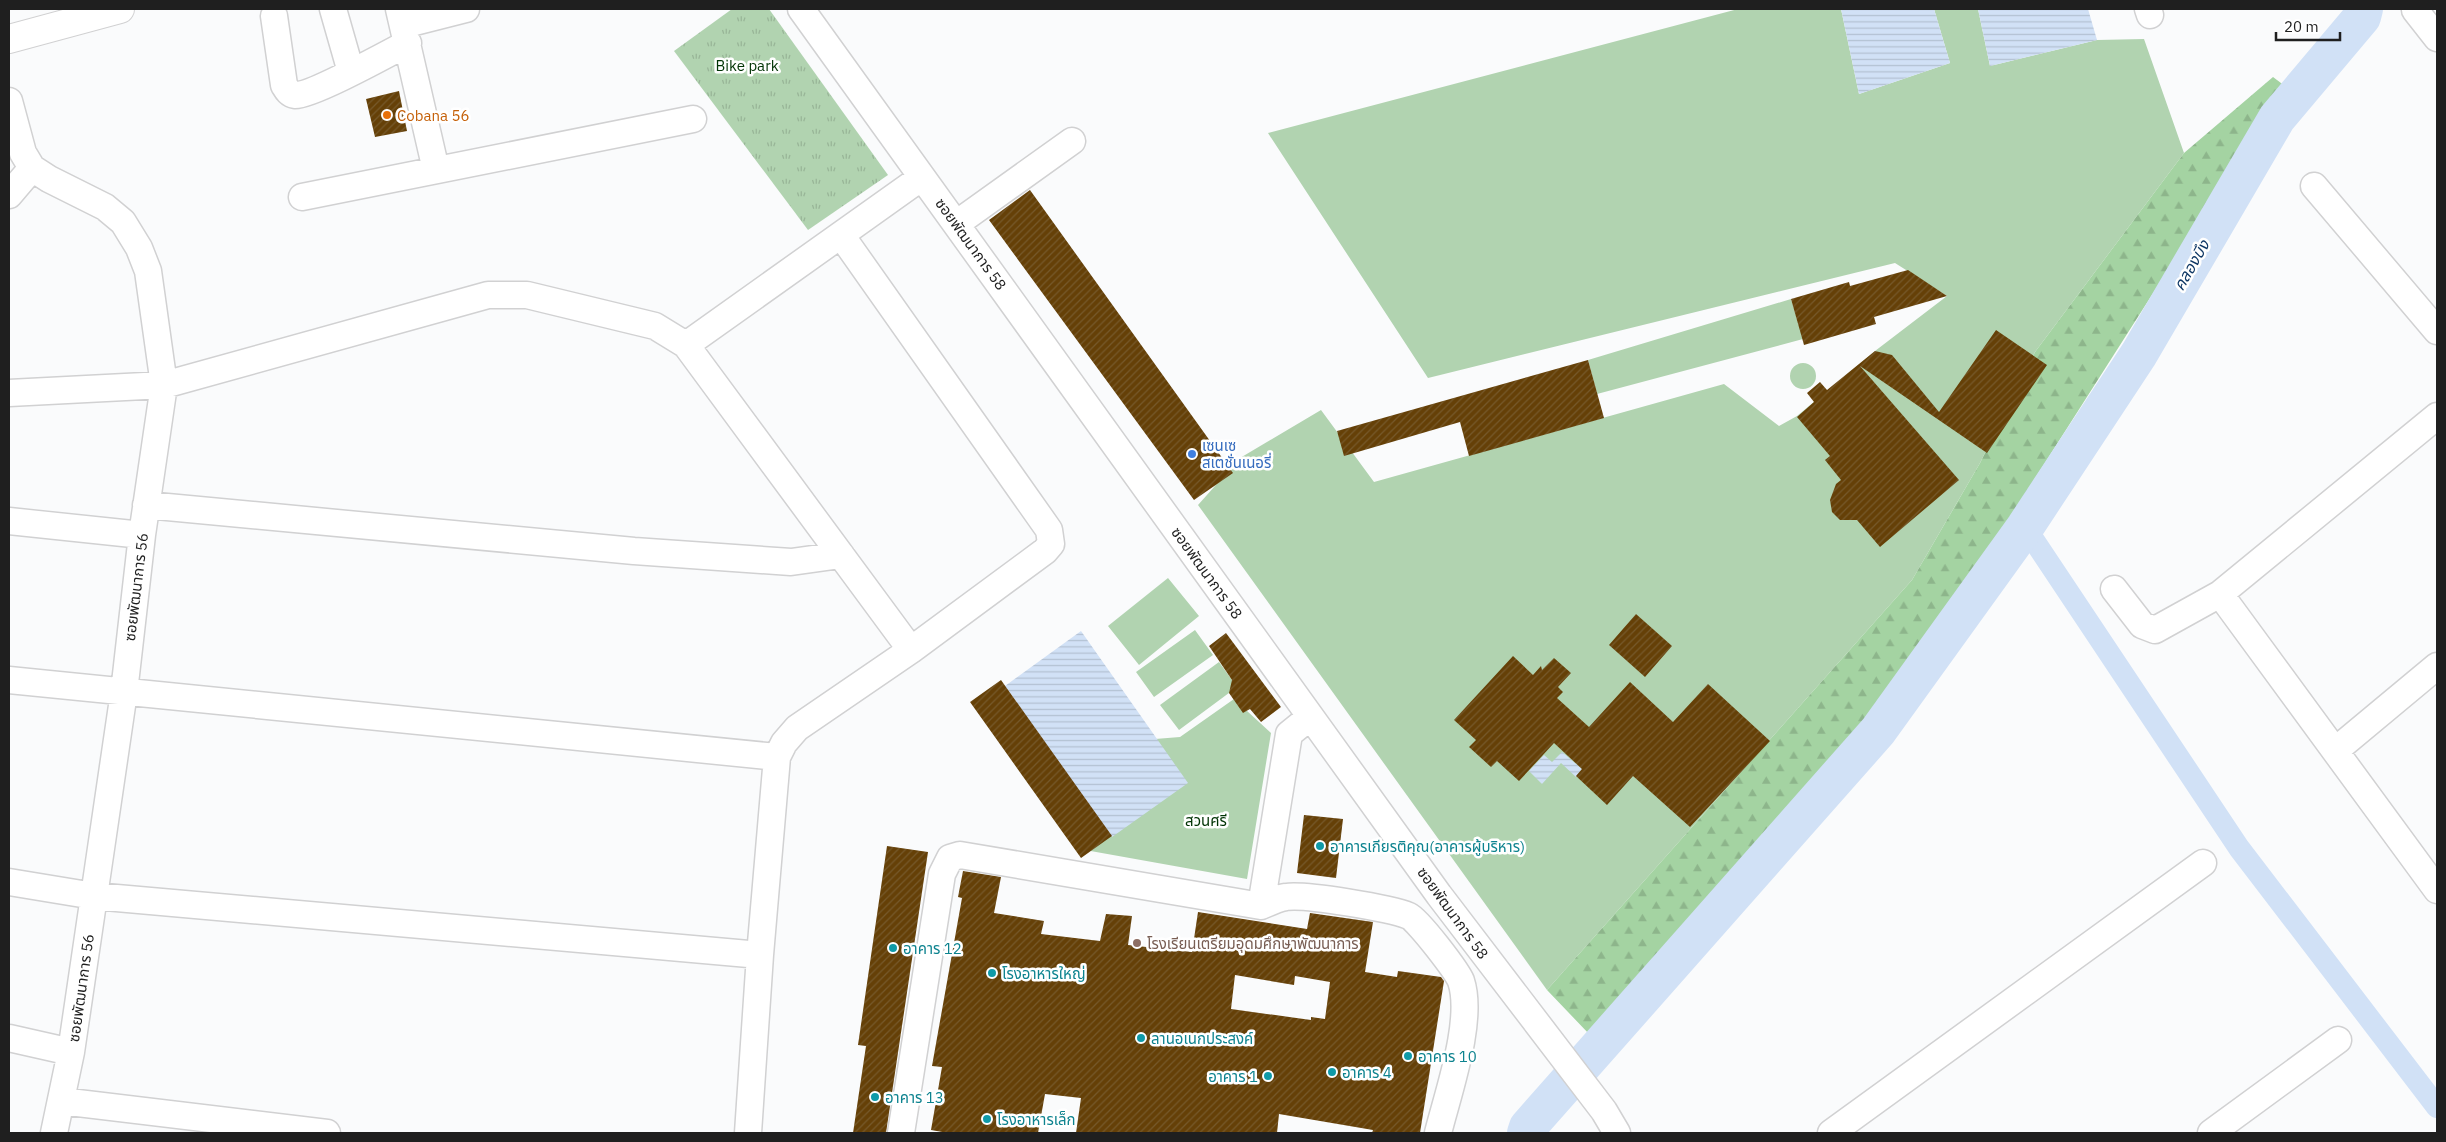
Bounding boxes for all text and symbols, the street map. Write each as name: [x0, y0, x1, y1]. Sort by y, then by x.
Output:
scale bar: [2276, 10, 2340, 42]
text: 20 m: [2284, 17, 2319, 36]
park label: Bike park: [715, 56, 779, 75]
place label: Cobana 56: [397, 106, 470, 125]
marker: Cobana 56: [381, 109, 393, 121]
street label: ซอยพัฒนาการ 58: [931, 194, 1011, 294]
water label: คลองบึง: [2169, 235, 2214, 294]
place label: เซนเซ สเตชั่นเนอรี่: [1202, 436, 1271, 472]
marker: เซนเซ สเตชั่นเนอรี่: [1186, 448, 1198, 460]
street label: ซอยพัฒนาการ 58: [1167, 523, 1247, 623]
street label: ซอยพัฒนาการ 56: [120, 532, 152, 642]
park label: สวนศรี: [1185, 811, 1227, 830]
place label: อาคารเกียรติคุณ(อาคารผู้บริหาร): [1330, 837, 1525, 856]
marker: อาคารเกียรติคุณ(อาคารผู้บริหาร): [1314, 840, 1326, 852]
street label: ซอยพัฒนาการ 58: [1413, 863, 1493, 963]
street label: ซอยพัฒนาการ 56: [64, 933, 98, 1043]
place label: โรงเรียนเตรียมอุดมศึกษาพัฒนาการ: [1147, 934, 1359, 953]
marker: โรงเรียนเตรียมอุดมศึกษาพัฒนาการ: [1131, 937, 1143, 949]
place label: อาคาร 12: [903, 939, 962, 958]
marker: อาคาร 12: [887, 942, 899, 954]
place label: โรงอาหารใหญ่: [1002, 964, 1086, 983]
marker: โรงอาหารใหญ่: [986, 967, 998, 979]
place label: ลานอเนกประสงค์: [1151, 1029, 1253, 1048]
marker: ลานอเนกประสงค์: [1135, 1032, 1147, 1044]
place label: อาคาร 10: [1418, 1047, 1477, 1066]
marker: อาคาร 10: [1402, 1050, 1414, 1062]
place label: อาคาร 4: [1342, 1063, 1392, 1082]
marker: อาคาร 4: [1326, 1066, 1338, 1078]
place label: อาคาร 1: [1208, 1067, 1258, 1086]
marker: อาคาร 1: [1262, 1070, 1274, 1082]
place label: อาคาร 13: [885, 1088, 944, 1107]
marker: อาคาร 13: [869, 1091, 881, 1103]
place label: โรงอาหารเล็ก: [997, 1110, 1076, 1129]
marker: โรงอาหารเล็ก: [981, 1113, 993, 1125]

